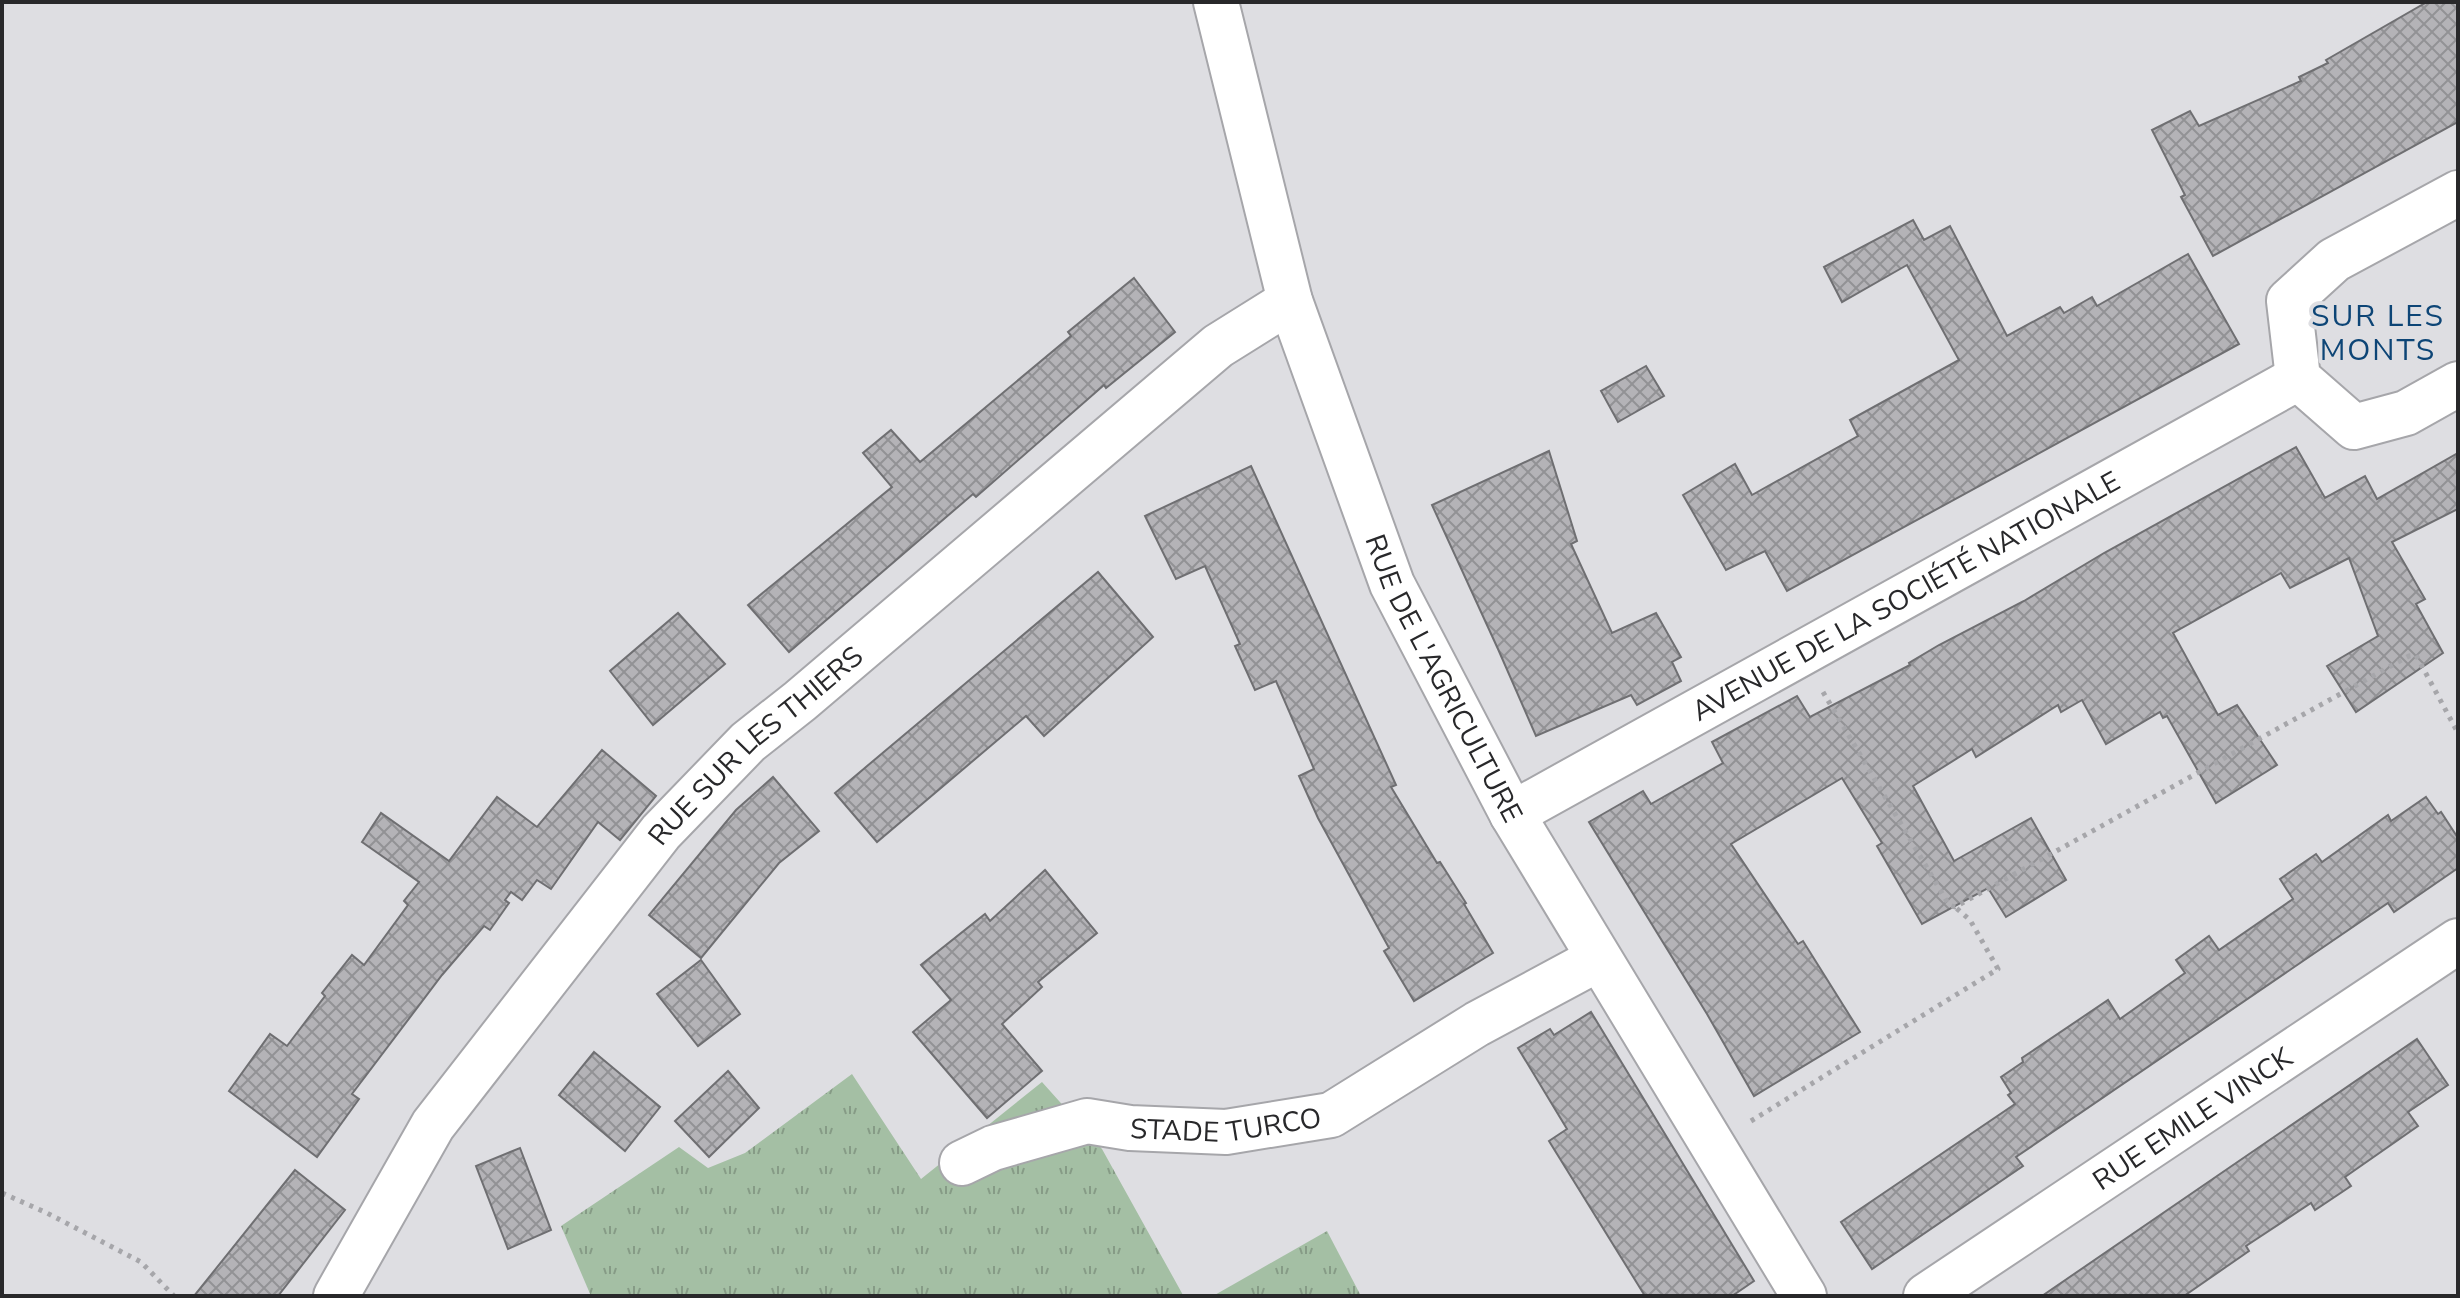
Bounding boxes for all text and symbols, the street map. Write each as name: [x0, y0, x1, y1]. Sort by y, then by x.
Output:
district label: SUR LES MONTS: [2311, 296, 2445, 371]
street label: AVENUE DE LA SOCIÉTÉ NATIONALE: [1685, 463, 2127, 731]
street label: RUE DE L'AGRICULTURE: [1356, 529, 1531, 829]
street label: RUE SUR LES THIERS: [640, 638, 871, 853]
street label: RUE EMILE VINCK: [2086, 1039, 2300, 1200]
street label: STADE TURCO: [1129, 1099, 1324, 1152]

